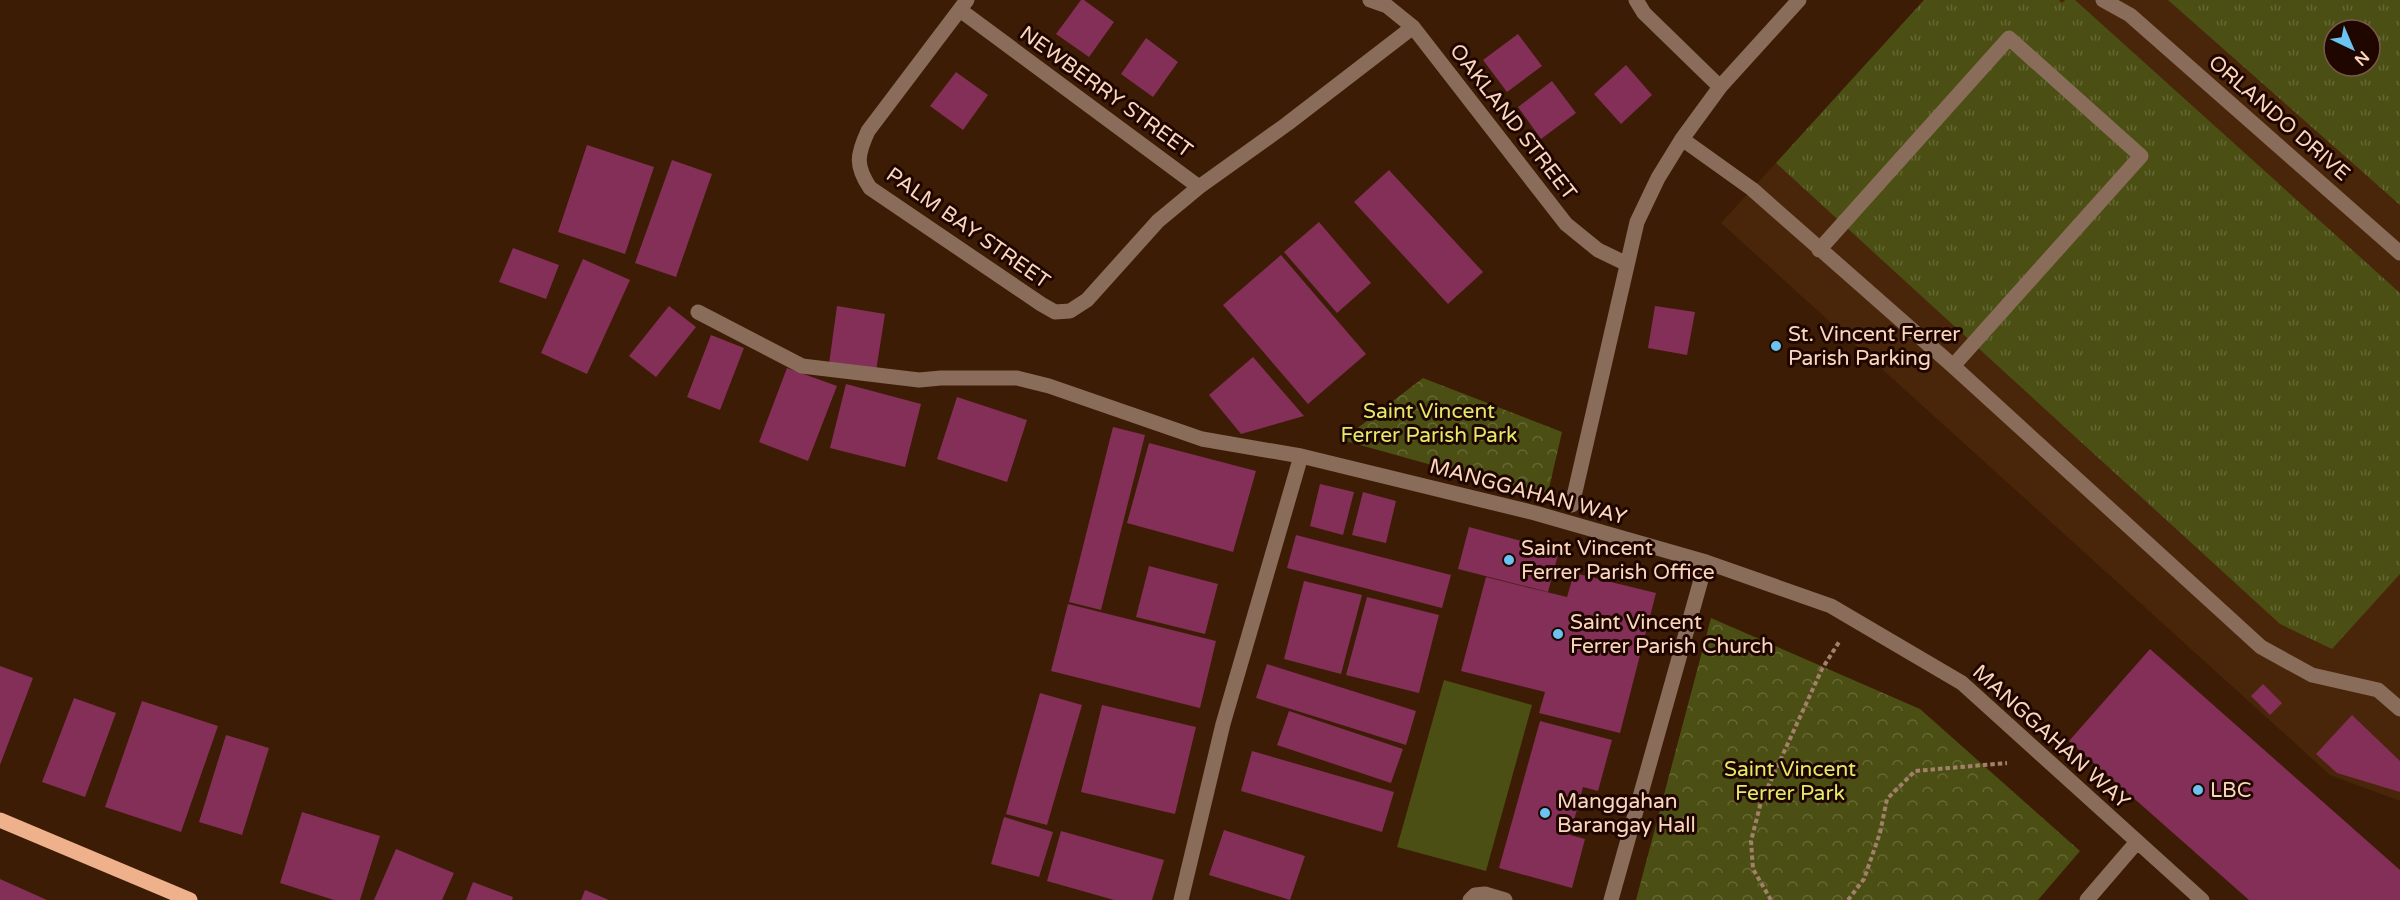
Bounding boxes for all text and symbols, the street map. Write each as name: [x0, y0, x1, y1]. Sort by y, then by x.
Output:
north arrow: [2322, 18, 2382, 78]
street label: NEWBERRY STREET: [1015, 21, 1198, 163]
street label: OAKLAND STREET: [1444, 39, 1582, 205]
text: N: [2350, 46, 2373, 70]
street label: ORLANDO DRIVE: [2203, 50, 2355, 186]
street label: PALM BAY STREET: [881, 162, 1055, 294]
place label: St. Vincent Ferrer Parish Parking: [1788, 322, 1960, 371]
marker: St. Vincent Ferrer Parish Parking: [1769, 339, 1783, 353]
park label: Saint Vincent Ferrer Parish Park: [1341, 399, 1517, 448]
street label: MANGGAHAN WAY: [1427, 454, 1629, 530]
place label: Saint Vincent Ferrer Parish Office: [1521, 536, 1715, 585]
marker: Saint Vincent Ferrer Parish Office: [1502, 553, 1516, 567]
place label: Saint Vincent Ferrer Parish Church: [1570, 610, 1774, 659]
marker: Saint Vincent Ferrer Parish Church: [1551, 627, 1565, 641]
street label: MANGGAHAN WAY: [1967, 660, 2135, 814]
park label: Saint Vincent Ferrer Park: [1724, 757, 1856, 806]
place label: LBC: [2210, 778, 2251, 803]
marker: LBC: [2191, 783, 2205, 797]
place label: Manggahan Barangay Hall: [1557, 789, 1696, 838]
marker: Manggahan Barangay Hall: [1538, 806, 1552, 820]

